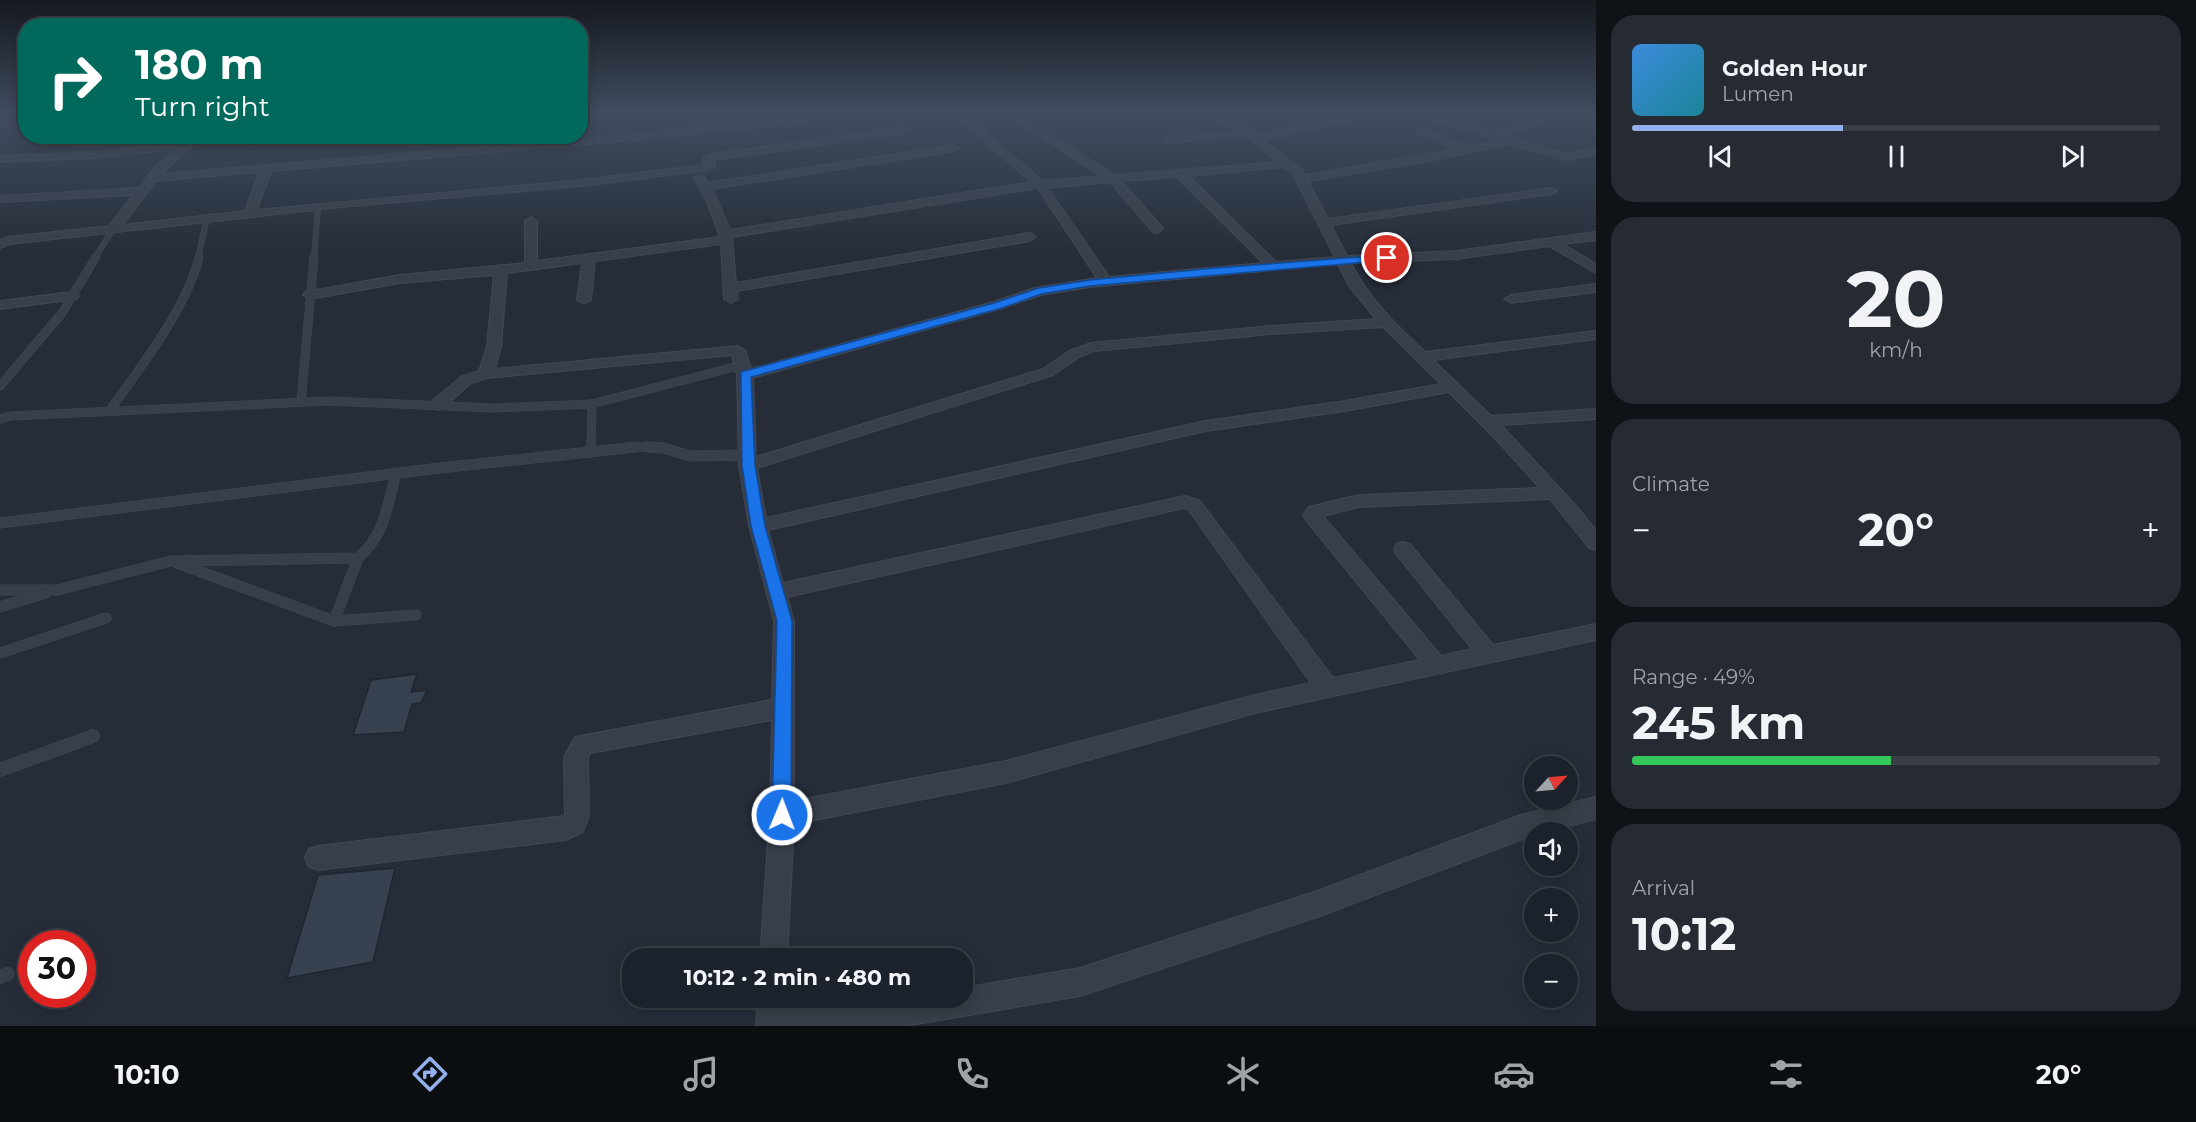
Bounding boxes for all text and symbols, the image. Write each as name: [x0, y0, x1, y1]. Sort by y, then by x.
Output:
text: 180 m: [135, 38, 264, 90]
icon: right: [36, 42, 114, 120]
text: Golden Hour: [1722, 55, 1867, 82]
text: Lumen: [1722, 82, 1794, 106]
text: Turn right: [135, 90, 270, 123]
icon: previous: [1704, 140, 1737, 173]
icon: pause: [1880, 140, 1913, 173]
icon: next: [2056, 140, 2089, 173]
pin: [1361, 232, 1412, 283]
icon: arrive: [1370, 241, 1403, 274]
text: 20: [1847, 251, 1945, 347]
text: km/h: [1869, 338, 1923, 362]
text: Climate: [1632, 472, 1710, 496]
text: 20°: [1858, 502, 1934, 557]
text: −: [1632, 510, 1651, 550]
text: +: [2141, 510, 2160, 550]
text: Range · 49%: [1632, 665, 1755, 689]
text: 245 km: [1632, 695, 1805, 750]
north arrow: [1524, 756, 1578, 810]
map controls: [1524, 756, 1578, 1008]
position arrow: [750, 783, 814, 847]
button: sound: [1524, 822, 1578, 876]
text: Arrival: [1632, 876, 1695, 900]
button: +: [1524, 888, 1578, 942]
text: 10:12: [1632, 906, 1736, 961]
speed limit sign: 30: [18, 930, 96, 1008]
button: −: [1524, 954, 1578, 1008]
text: 10:12 · 2 min · 480 m: [684, 964, 911, 991]
icon: directions: [409, 1053, 451, 1095]
icon: music: [680, 1053, 722, 1095]
icon: phone: [951, 1053, 993, 1095]
icon: climate: [1222, 1053, 1264, 1095]
icon: car: [1493, 1053, 1535, 1095]
icon: filters: [1765, 1053, 1807, 1095]
text: 10:10: [115, 1058, 180, 1091]
text: 20°: [2036, 1058, 2081, 1091]

